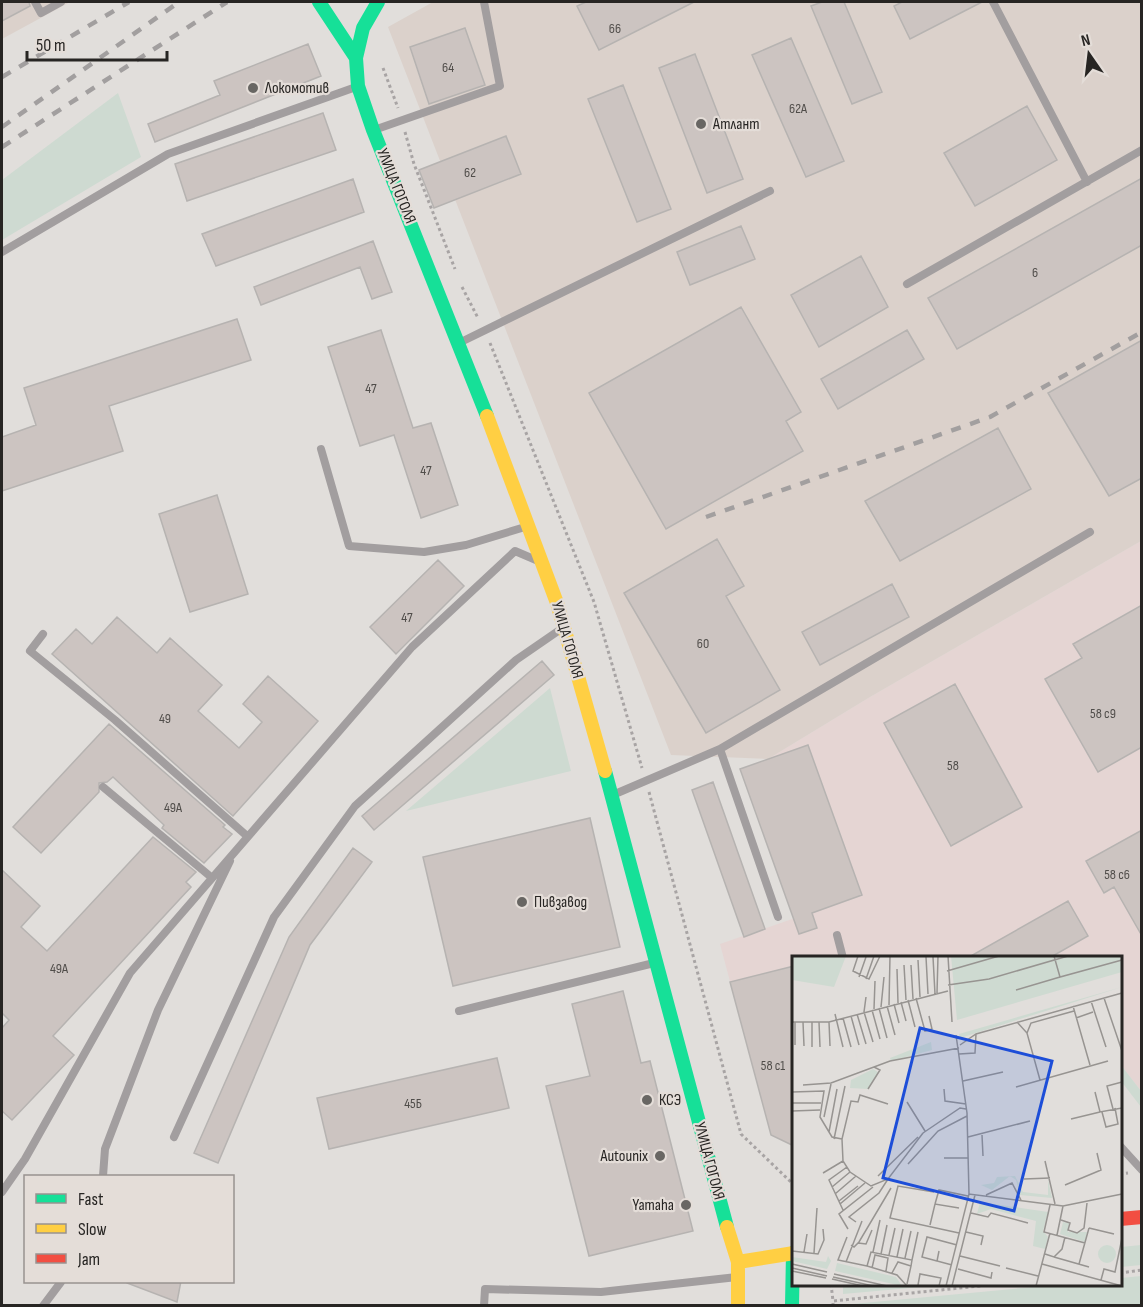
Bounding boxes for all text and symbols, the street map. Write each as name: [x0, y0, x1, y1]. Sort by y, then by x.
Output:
house number: 66: [609, 20, 621, 37]
scale bar: [27, 24, 166, 62]
north arrow: [1059, 24, 1119, 84]
text: N: [1079, 31, 1092, 51]
text: 50 m: [36, 35, 66, 56]
house number: 64: [442, 59, 454, 76]
place label: Локомотив: [264, 79, 329, 98]
marker: Локомотив: [246, 81, 260, 95]
house number: 62А: [789, 100, 808, 117]
place label: Атлант: [712, 115, 759, 134]
marker: Атлант: [694, 117, 708, 131]
street label: УЛИЦА ГОГОЛЯ: [372, 146, 420, 226]
house number: 62: [464, 164, 476, 181]
house number: 6: [1032, 264, 1038, 281]
house number: 47: [365, 380, 377, 397]
house number: 47: [420, 462, 432, 479]
street label: УЛИЦА ГОГОЛЯ: [547, 599, 587, 681]
house number: 47: [401, 609, 413, 626]
house number: 60: [697, 635, 709, 652]
house number: 58 с9: [1090, 705, 1116, 722]
house number: 49: [159, 710, 171, 727]
house number: 58: [947, 757, 959, 774]
house number: 49А: [164, 799, 183, 816]
house number: 58 с6: [1104, 866, 1130, 883]
place label: Пивзавод: [534, 893, 587, 912]
marker: Пивзавод: [515, 895, 529, 909]
inset map: [792, 956, 1122, 1286]
house number: 49А: [50, 960, 69, 977]
house number: 58 с1: [761, 1057, 785, 1074]
place label: КСЭ: [659, 1091, 681, 1110]
marker: КСЭ: [640, 1093, 654, 1107]
house number: 45Б: [404, 1095, 422, 1112]
street label: УЛИЦА ГОГОЛЯ: [690, 1120, 728, 1202]
place label: Autounix: [600, 1147, 648, 1166]
marker: Autounix: [653, 1149, 667, 1163]
legend: [24, 1175, 234, 1283]
text: Fast: [78, 1189, 104, 1210]
place label: Yamaha: [632, 1196, 674, 1215]
marker: Yamaha: [679, 1198, 693, 1212]
text: Slow: [78, 1219, 107, 1240]
text: Jam: [77, 1249, 100, 1270]

